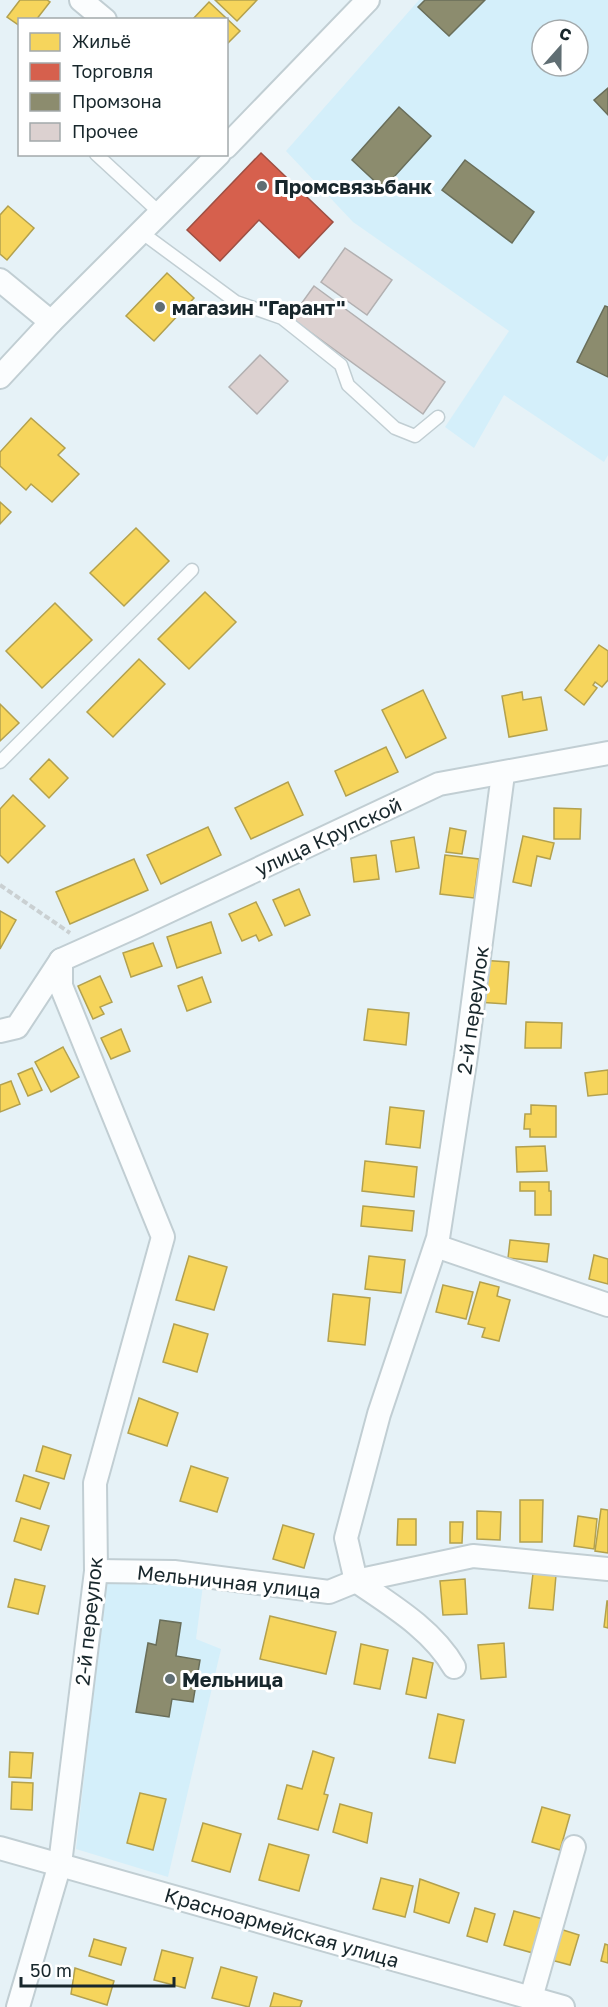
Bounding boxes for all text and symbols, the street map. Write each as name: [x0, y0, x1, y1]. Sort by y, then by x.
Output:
legend: [18, 18, 228, 156]
north arrow: [530, 18, 590, 78]
text: С: [556, 23, 574, 45]
text: Жильё: [72, 30, 131, 52]
text: Торговля: [72, 60, 153, 82]
text: Промзона: [72, 90, 162, 112]
text: Прочее: [72, 120, 138, 142]
place label: Промсвязьбанк: [274, 174, 433, 198]
marker: Промсвязьбанк: [255, 179, 269, 193]
place label: магазин "Гарант": [172, 295, 345, 319]
marker: магазин "Гарант": [153, 300, 167, 314]
street label: улица Крупской: [251, 792, 405, 880]
street label: 2-й переулок: [451, 944, 493, 1076]
street label: 2-й переулок: [69, 1555, 107, 1687]
street label: Мельничная улица: [136, 1559, 322, 1603]
place label: Мельница: [182, 1667, 283, 1691]
marker: Мельница: [163, 1672, 177, 1686]
street label: Красноармейская улица: [162, 1882, 402, 1972]
scale bar: [21, 1950, 174, 1988]
text: 50 m: [30, 1959, 72, 1981]

